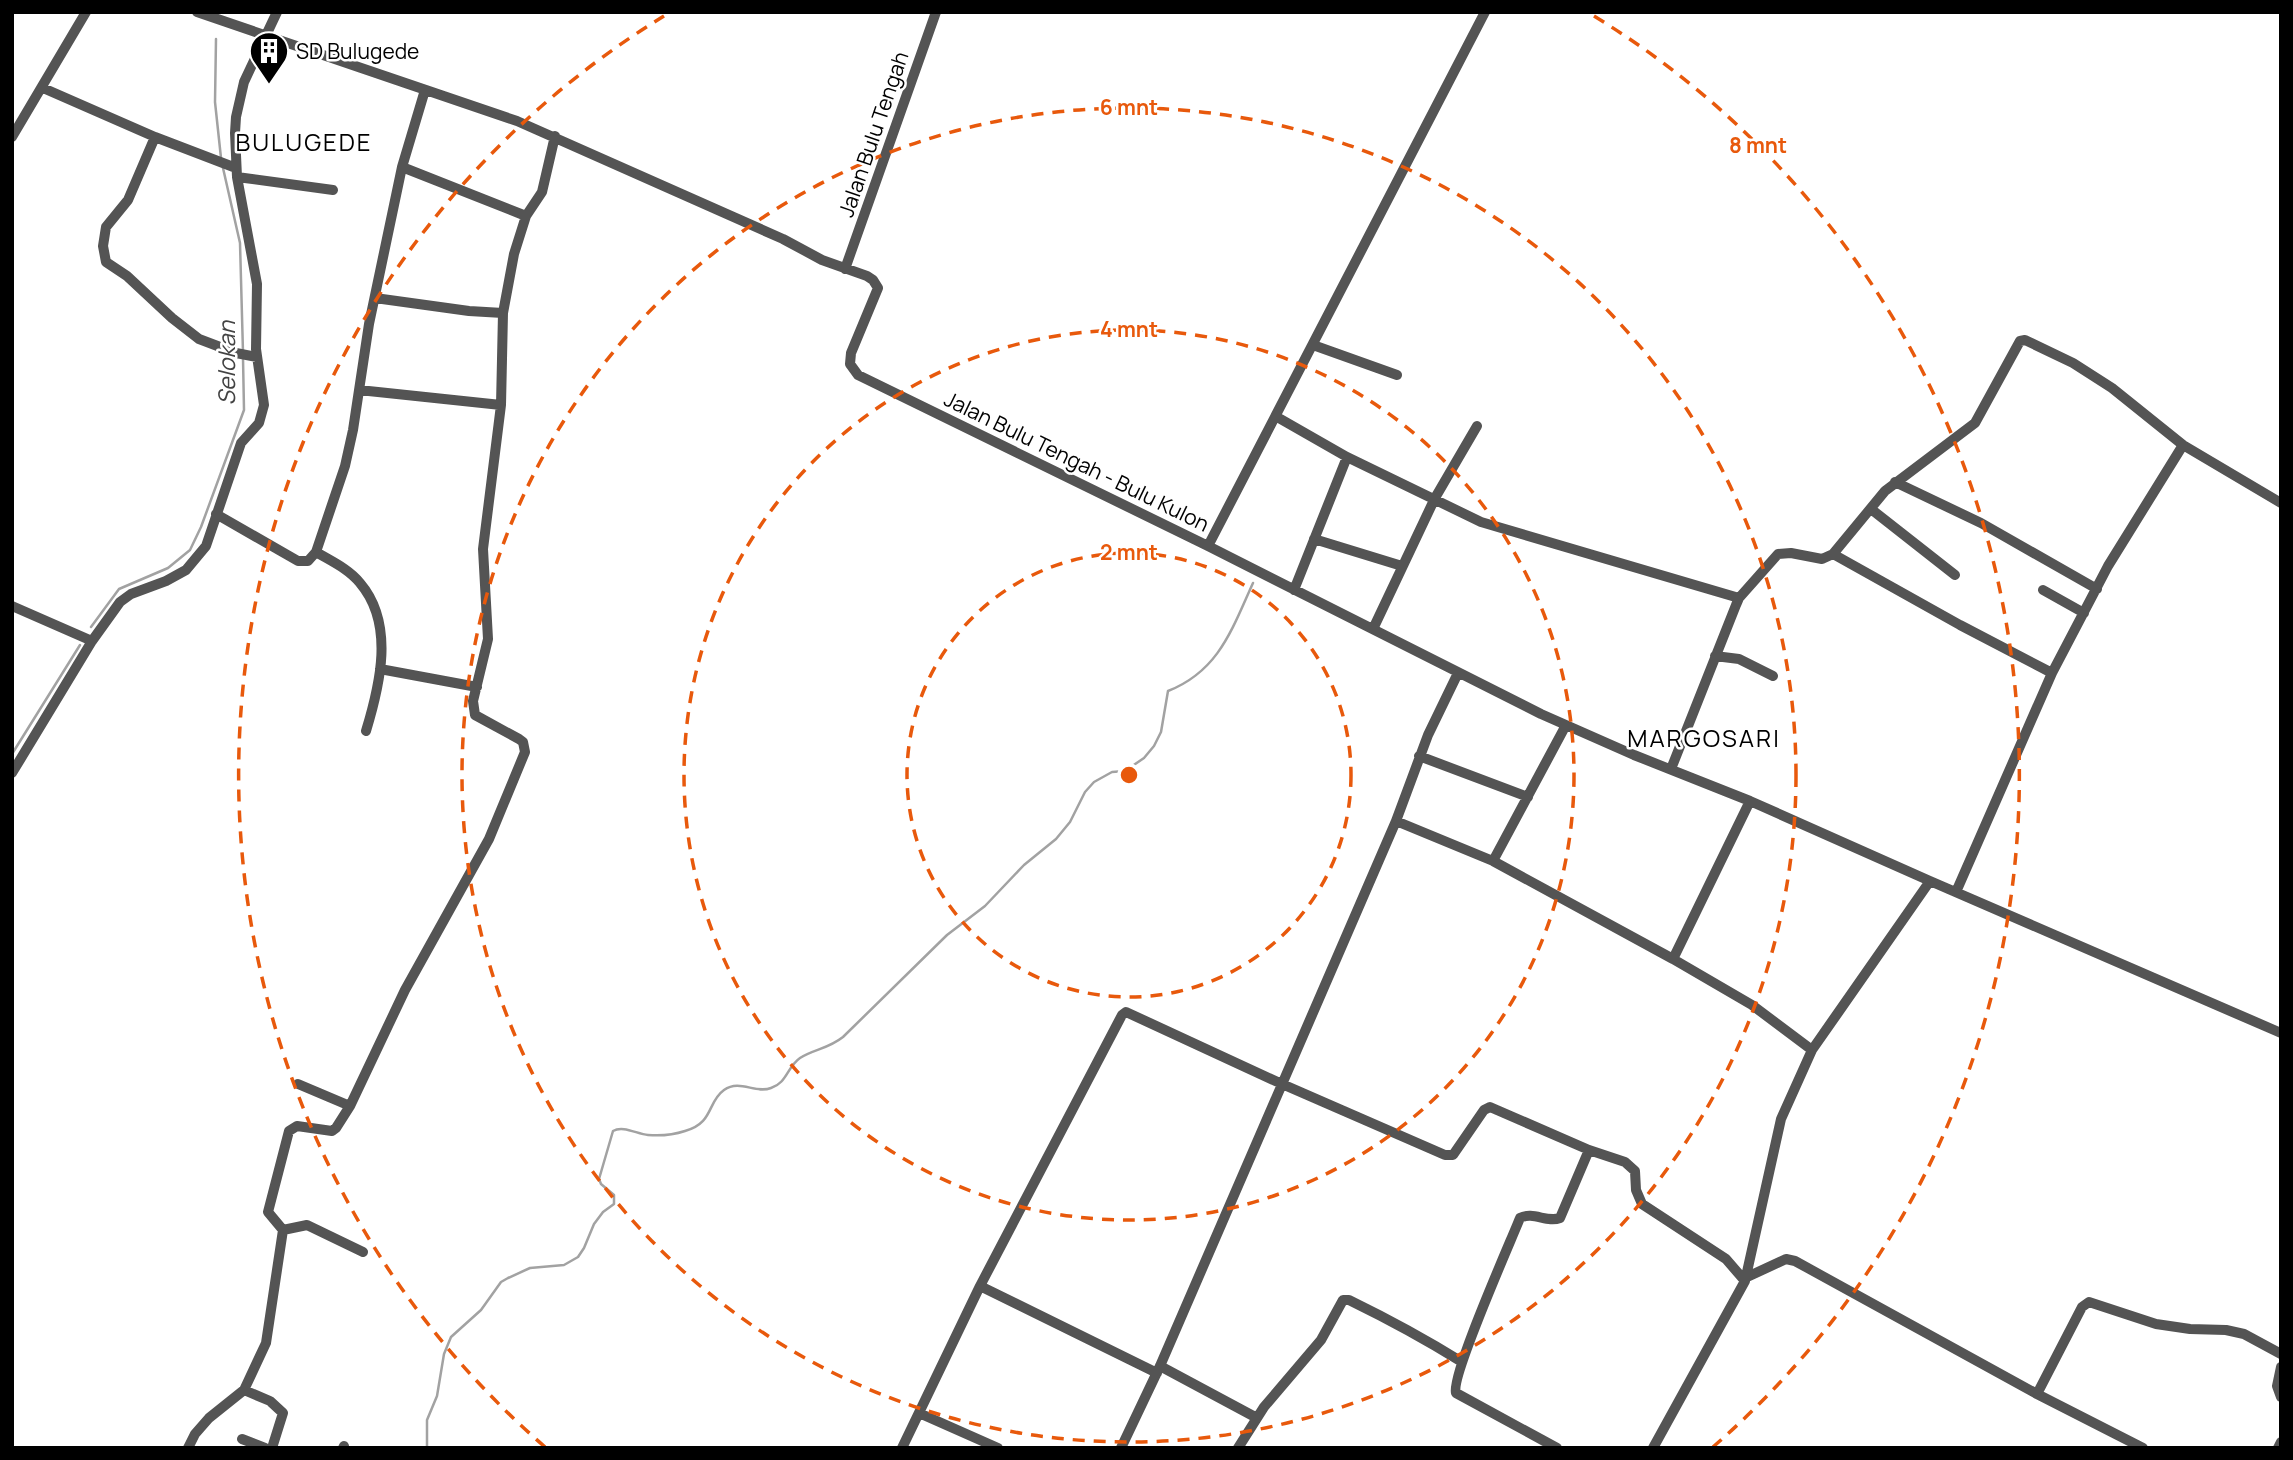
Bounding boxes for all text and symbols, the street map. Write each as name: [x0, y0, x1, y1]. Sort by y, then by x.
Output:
building icon: SD Bulugede: [248, 30, 290, 85]
place label: SD Bulugede: [296, 37, 419, 65]
street label: Jalan Bulu Tengah: [832, 47, 914, 221]
text: 6 mnt: [1100, 93, 1158, 121]
district label: BULUGEDE: [235, 125, 373, 158]
text: 8 mnt: [1729, 131, 1787, 159]
text: 4 mnt: [1100, 315, 1158, 343]
water label: Selokan: [210, 319, 242, 405]
street label: Jalan Bulu Tengah - Bulu Kulon: [940, 385, 1214, 537]
text: 2 mnt: [1100, 538, 1158, 566]
district label: MARGOSARI: [1627, 721, 1781, 754]
centre of rings: [1117, 763, 1141, 787]

